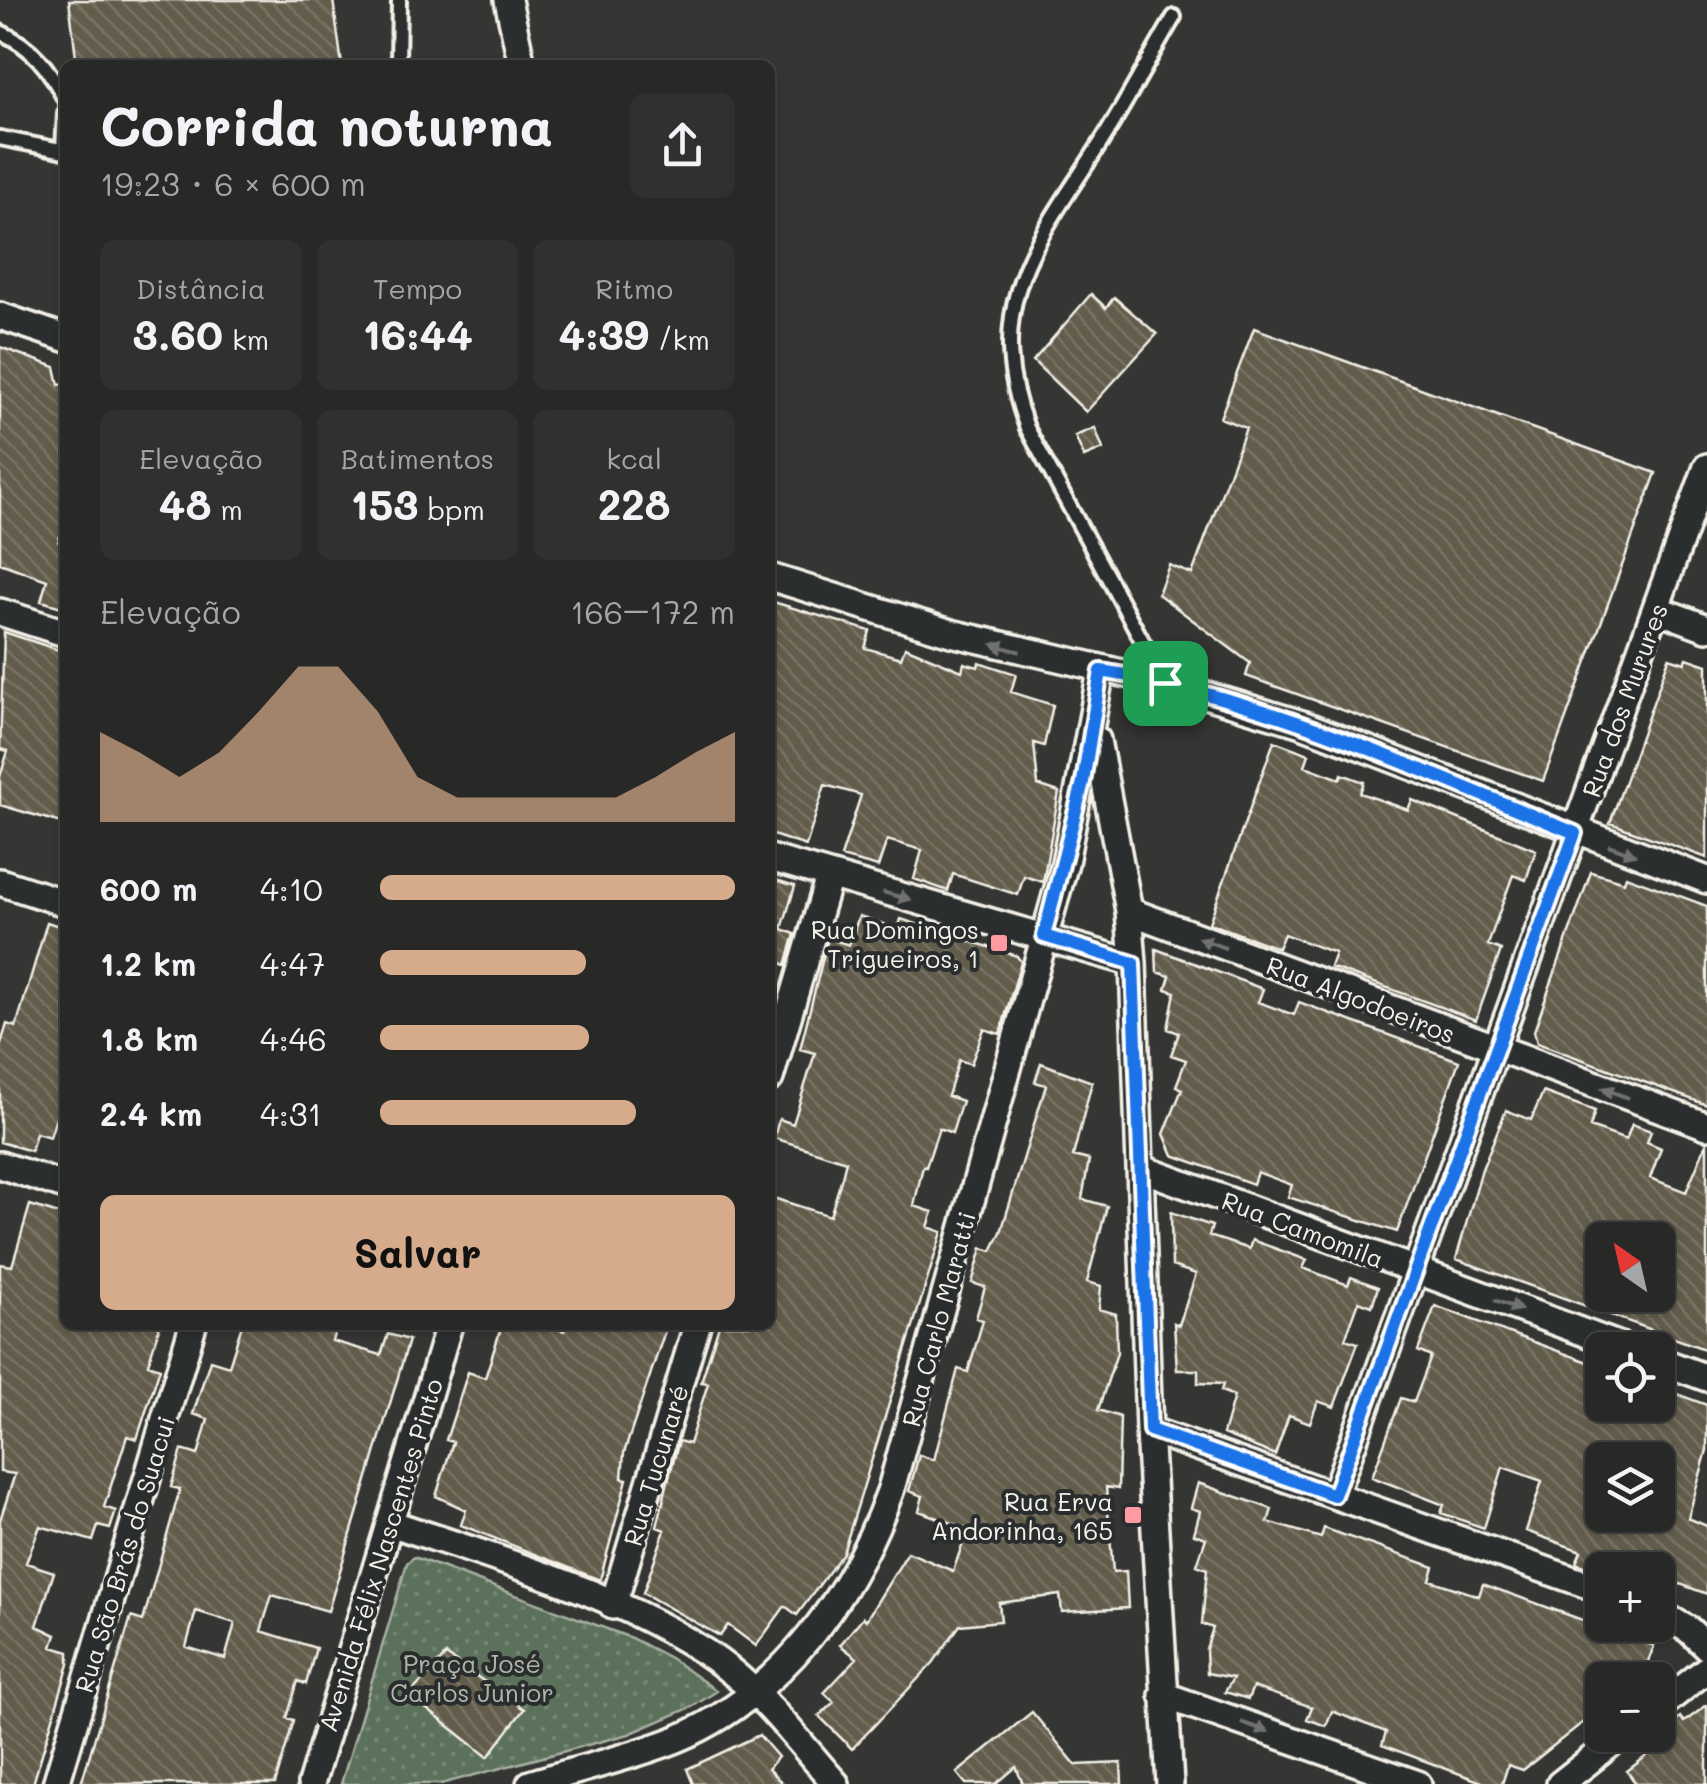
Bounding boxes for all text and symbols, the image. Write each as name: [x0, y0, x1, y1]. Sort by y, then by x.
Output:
text: Corrida noturna: [100, 88, 553, 160]
button: share: [630, 93, 735, 198]
text: 19:23 · 6 × 600 m: [100, 162, 366, 204]
text: Distância: [136, 270, 265, 306]
text: Tempo: [373, 270, 462, 306]
text: Ritmo: [595, 270, 673, 306]
text: 3.60: [132, 306, 223, 361]
text: 16:44: [362, 306, 473, 361]
text: 4:39: [559, 306, 649, 361]
text: km: [223, 321, 269, 357]
text: /km: [649, 321, 710, 357]
text: Elevação: [139, 440, 262, 476]
text: Batimentos: [341, 440, 494, 476]
text: kcal: [606, 440, 662, 476]
text: 48: [159, 476, 212, 531]
text: 153: [350, 476, 418, 531]
text: 228: [598, 476, 671, 531]
text: m: [212, 491, 243, 527]
text: bpm: [418, 491, 485, 527]
text: Elevação: [100, 590, 241, 632]
text: 166–172 m: [570, 590, 735, 632]
street label: Rua dos Murures: [1574, 599, 1674, 801]
one-way arrow: [990, 639, 1021, 655]
pin: [1123, 641, 1208, 726]
icon: arrive: [1138, 656, 1193, 711]
one-way arrow: [1608, 843, 1638, 858]
text: 600 m: [100, 867, 197, 909]
text: 4:10: [260, 867, 323, 909]
one-way arrow: [882, 888, 913, 904]
place label: Rua Domingos Trigueiros, 1: [811, 913, 979, 974]
marker: Rua Domingos Trigueiros, 1: [988, 932, 1010, 954]
one-way arrow: [1197, 935, 1227, 950]
text: 1.2 km: [100, 942, 196, 984]
text: 4:47: [260, 942, 325, 984]
street label: Rua Algodoeiros: [1262, 948, 1460, 1050]
text: 1.8 km: [100, 1017, 198, 1059]
text: 4:46: [260, 1017, 327, 1059]
one-way arrow: [1600, 1085, 1630, 1100]
text: 2.4 km: [100, 1092, 202, 1134]
text: 4:31: [260, 1092, 322, 1134]
street label: Rua Camomila: [1217, 1183, 1389, 1275]
button: Salvar: [100, 1195, 735, 1310]
street label: Rua Carlo Maratti: [894, 1208, 982, 1430]
north arrow: [1585, 1222, 1675, 1312]
map controls: [1585, 1222, 1675, 1752]
one-way arrow: [1494, 1298, 1524, 1313]
button: locate: [1585, 1332, 1675, 1422]
street label: Avenida Félix Nascentes Pinto: [311, 1374, 449, 1736]
street label: Rua Tucunaré: [615, 1381, 695, 1549]
street label: Rua São Brás do Suacui: [67, 1412, 181, 1696]
button: layers: [1585, 1442, 1675, 1532]
place label: Rua Erva Andorinha, 165: [931, 1485, 1113, 1546]
marker: Rua Erva Andorinha, 165: [1122, 1504, 1144, 1526]
button: +: [1585, 1552, 1675, 1642]
park label: Praça José Carlos Junior: [390, 1647, 554, 1708]
button: −: [1585, 1662, 1675, 1752]
one-way arrow: [1241, 1721, 1271, 1736]

